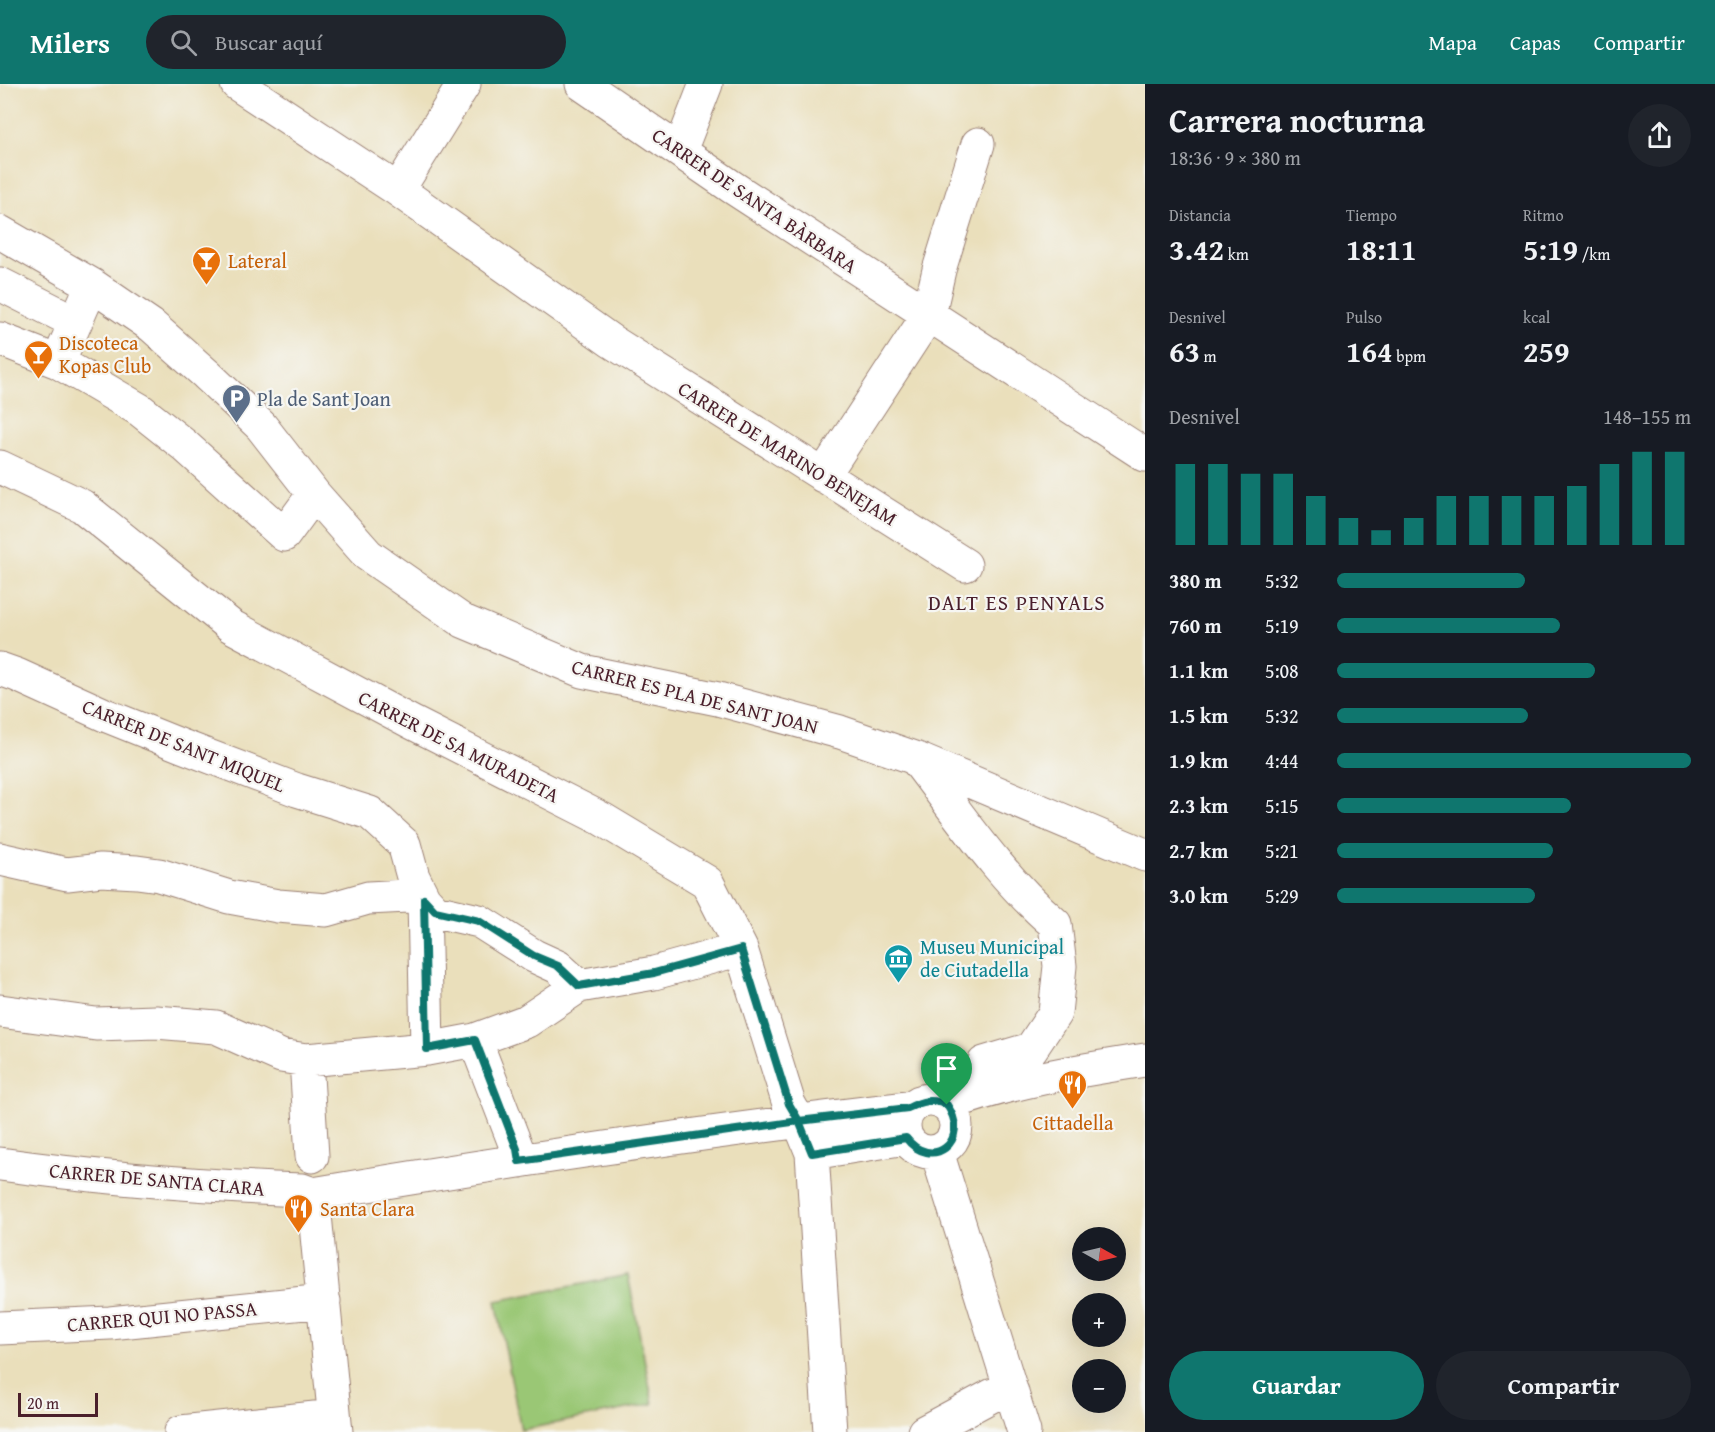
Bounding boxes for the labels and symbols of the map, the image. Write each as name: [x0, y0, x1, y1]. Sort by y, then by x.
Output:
street label: CARRER DE SANTA BÀRBARA: [647, 120, 863, 280]
bar icon: Lateral: [191, 244, 223, 286]
place label: Lateral: [228, 246, 287, 275]
place label: Discoteca Kopas Club: [59, 328, 151, 380]
bar icon: Discoteca Kopas Club: [22, 338, 54, 380]
street label: CARRER DE MARINO BENEJAM: [673, 374, 903, 532]
parking icon: Pla de Sant Joan: [220, 382, 252, 424]
place label: Pla de Sant Joan: [257, 384, 391, 413]
district label: DALT ES PENYALS: [928, 587, 1106, 618]
street label: CARRER ES PLA DE SANT JOAN: [569, 651, 821, 741]
street label: CARRER DE SA MURADETA: [353, 683, 565, 809]
street label: CARRER DE SANT MIQUEL: [78, 691, 290, 799]
place label: Museu Municipal de Ciutadella: [920, 932, 1065, 984]
museum icon: Museu Municipal de Ciutadella: [883, 942, 915, 984]
pin: [921, 1043, 972, 1105]
restaurant icon: Cittadella: [1057, 1068, 1089, 1110]
place label: Cittadella: [1033, 1108, 1114, 1137]
street label: CARRER DE SANTA CLARA: [48, 1155, 266, 1203]
restaurant icon: Santa Clara: [283, 1192, 315, 1234]
place label: Santa Clara: [320, 1194, 415, 1223]
north arrow: [1072, 1227, 1126, 1281]
street label: CARRER QUI NO PASSA: [66, 1293, 258, 1339]
scale bar: [18, 1390, 98, 1418]

